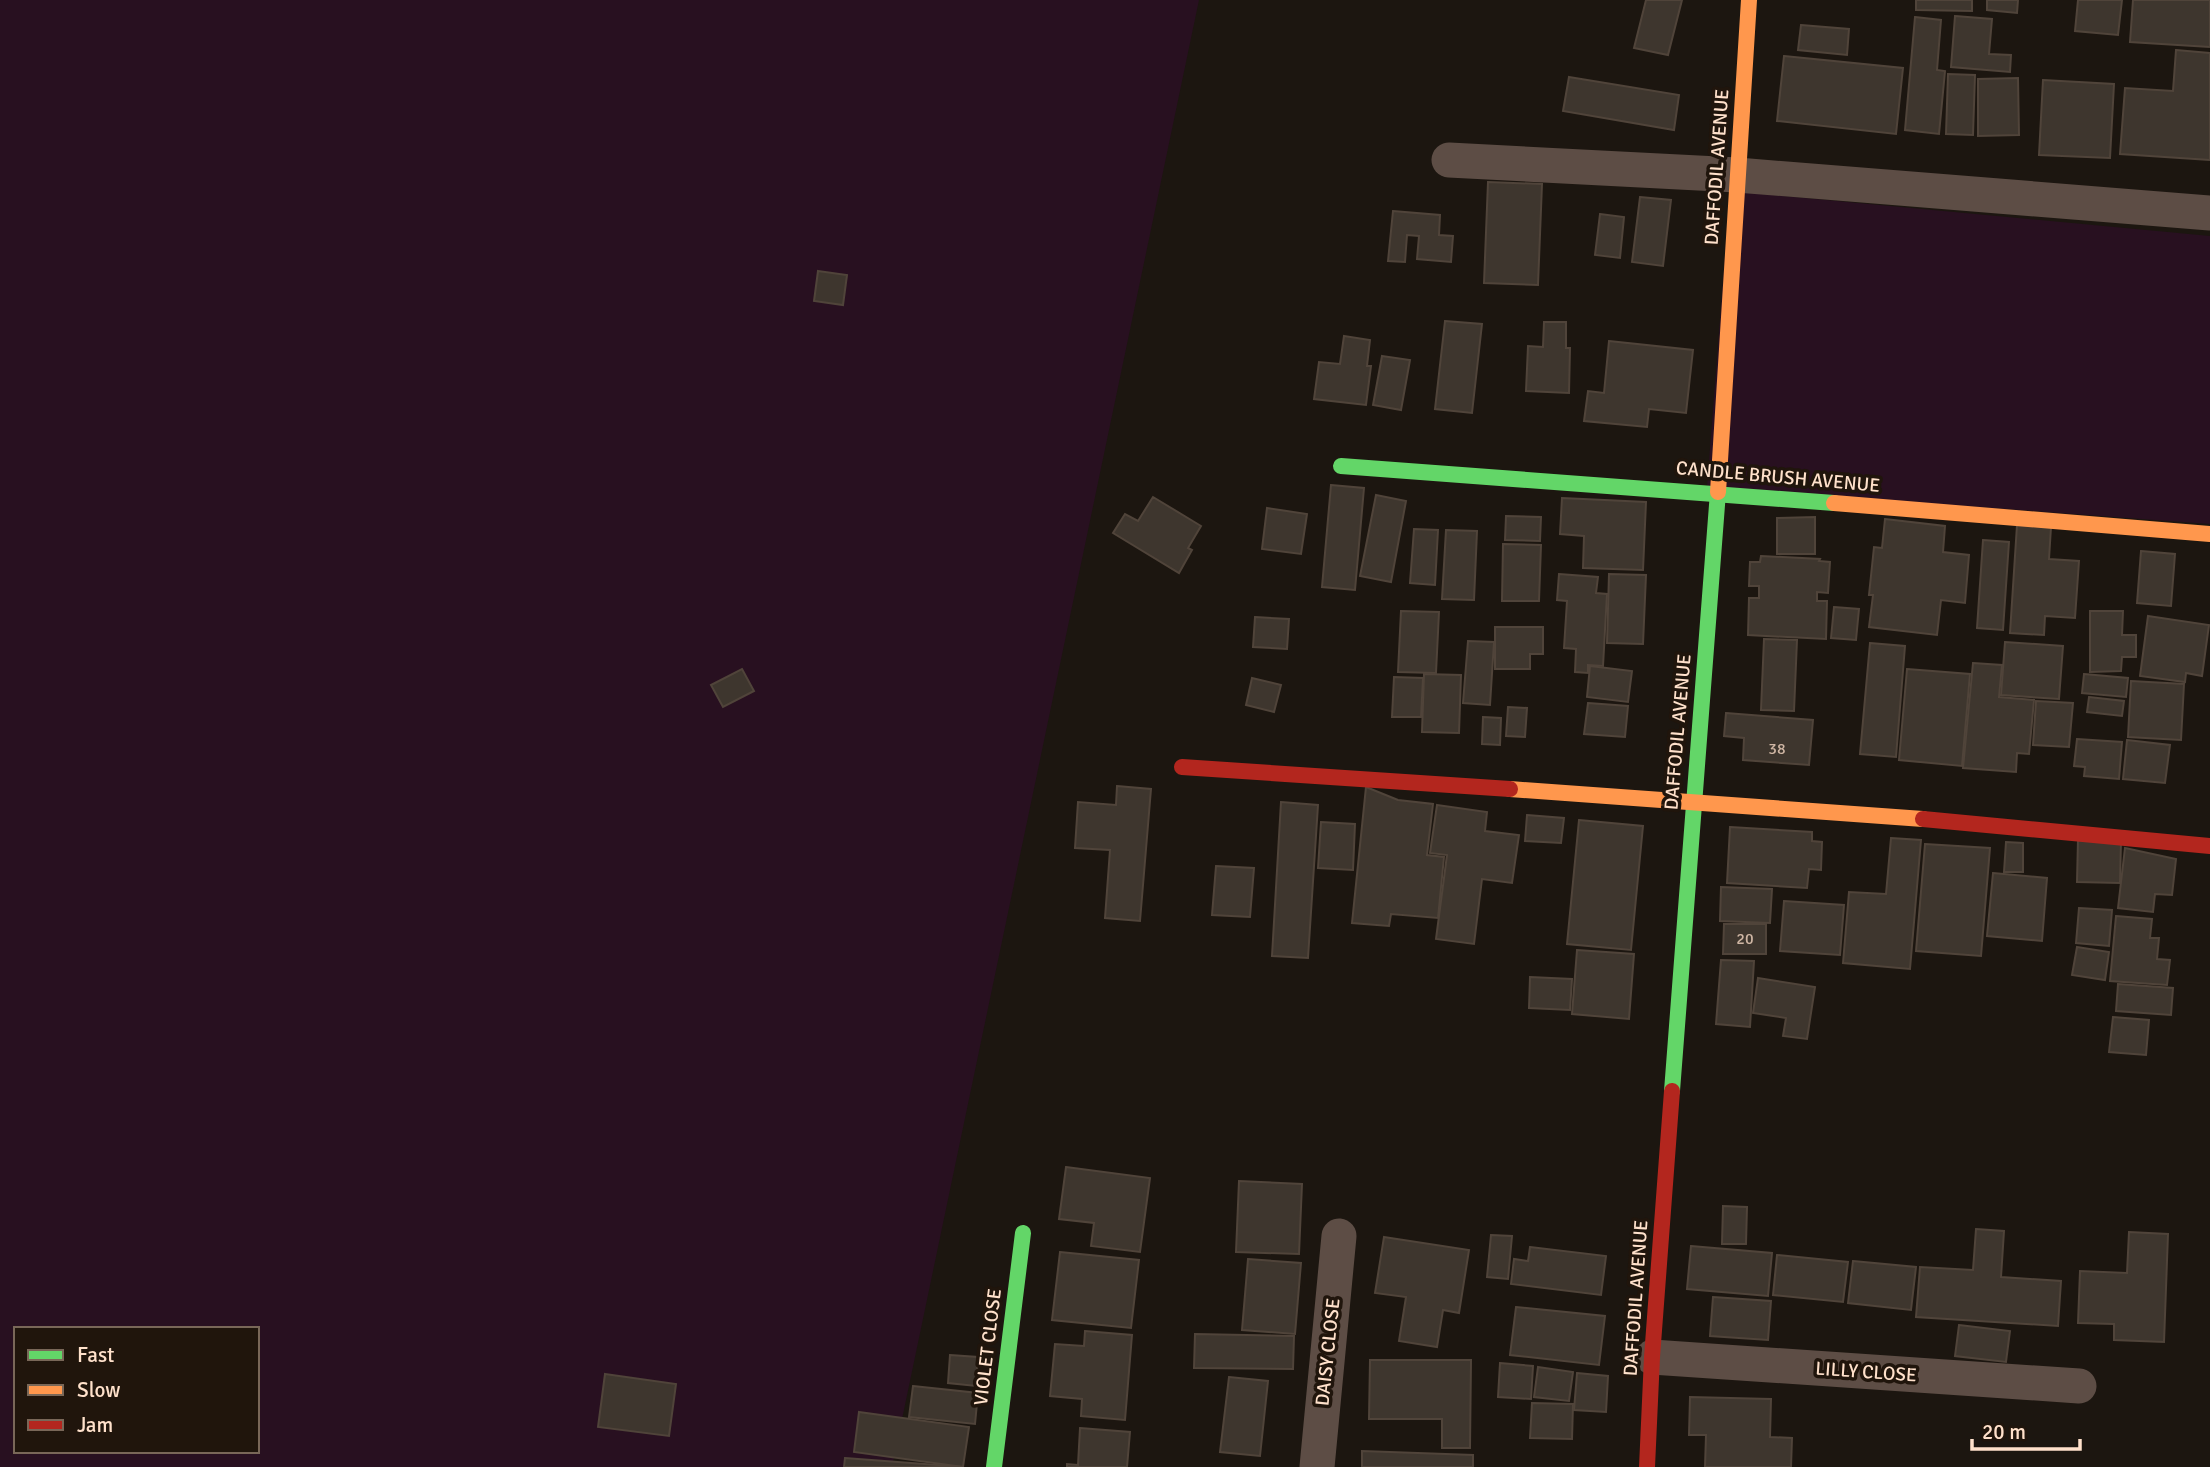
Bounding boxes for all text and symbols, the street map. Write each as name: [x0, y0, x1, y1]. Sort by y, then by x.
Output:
street label: DAFFODIL AVENUE: [1700, 88, 1734, 246]
street label: CANDLE BRUSH AVENUE: [1675, 456, 1881, 498]
street label: DAFFODIL AVENUE: [1659, 653, 1697, 811]
house number: 38: [1768, 739, 1786, 759]
house number: 20: [1736, 929, 1754, 949]
street label: DAFFODIL AVENUE: [1619, 1219, 1653, 1377]
street label: VIOLET CLOSE: [969, 1287, 1007, 1407]
street label: DAISY CLOSE: [1310, 1297, 1346, 1407]
legend: [14, 1327, 259, 1453]
text: Fast: [77, 1342, 114, 1368]
street label: LILLY CLOSE: [1815, 1356, 1917, 1388]
text: Slow: [77, 1377, 121, 1403]
scale bar: [1972, 1408, 2080, 1452]
text: Jam: [77, 1412, 113, 1438]
text: 20 m: [1982, 1419, 2026, 1445]

